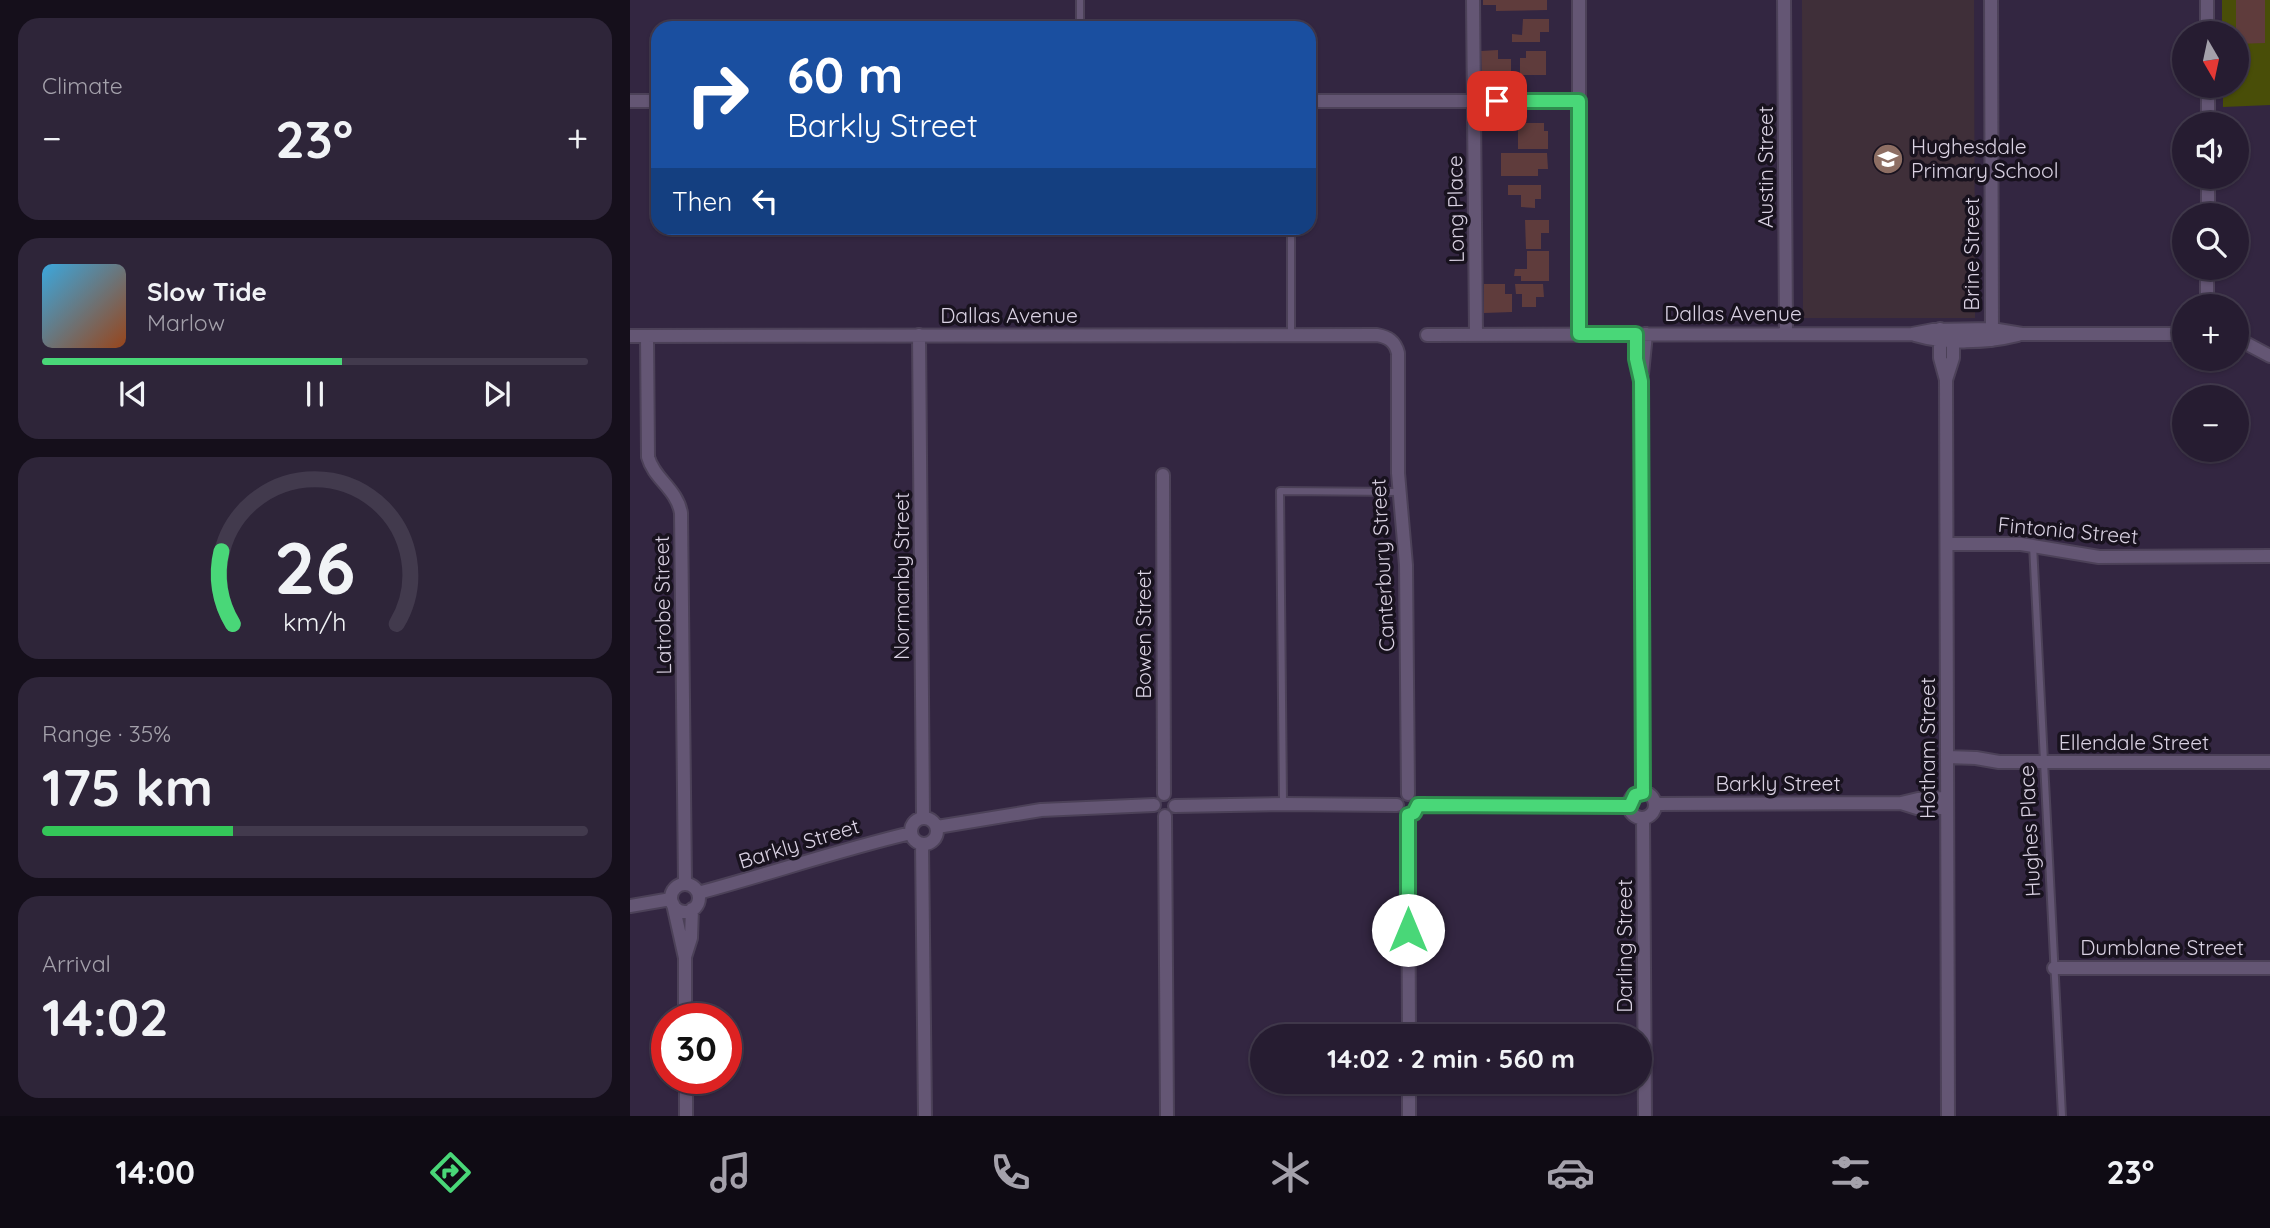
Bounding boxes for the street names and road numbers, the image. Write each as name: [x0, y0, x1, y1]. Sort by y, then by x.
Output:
street label: Austin Street: [1752, 106, 1778, 228]
street label: Long Place: [1441, 155, 1469, 263]
street label: Brine Street: [1958, 197, 1984, 311]
street label: Dallas Avenue: [1664, 300, 1802, 326]
street label: Dallas Avenue: [940, 302, 1078, 328]
street label: Canterbury Street: [1364, 478, 1400, 652]
street label: Normanby Street: [888, 492, 914, 660]
street label: Fintonia Street: [1997, 511, 2139, 549]
street label: Latrobe Street: [648, 535, 676, 675]
street label: Bowen Street: [1130, 569, 1156, 699]
street label: Hotham Street: [1914, 677, 1940, 819]
street label: Ellendale Street: [2059, 729, 2209, 755]
street label: Hughes Place: [2013, 764, 2045, 898]
street label: Barkly Street: [1715, 770, 1841, 796]
street label: Barkly Street: [735, 812, 862, 874]
street label: Darling Street: [1611, 879, 1637, 1013]
street label: Dumblane Street: [2080, 934, 2244, 960]

